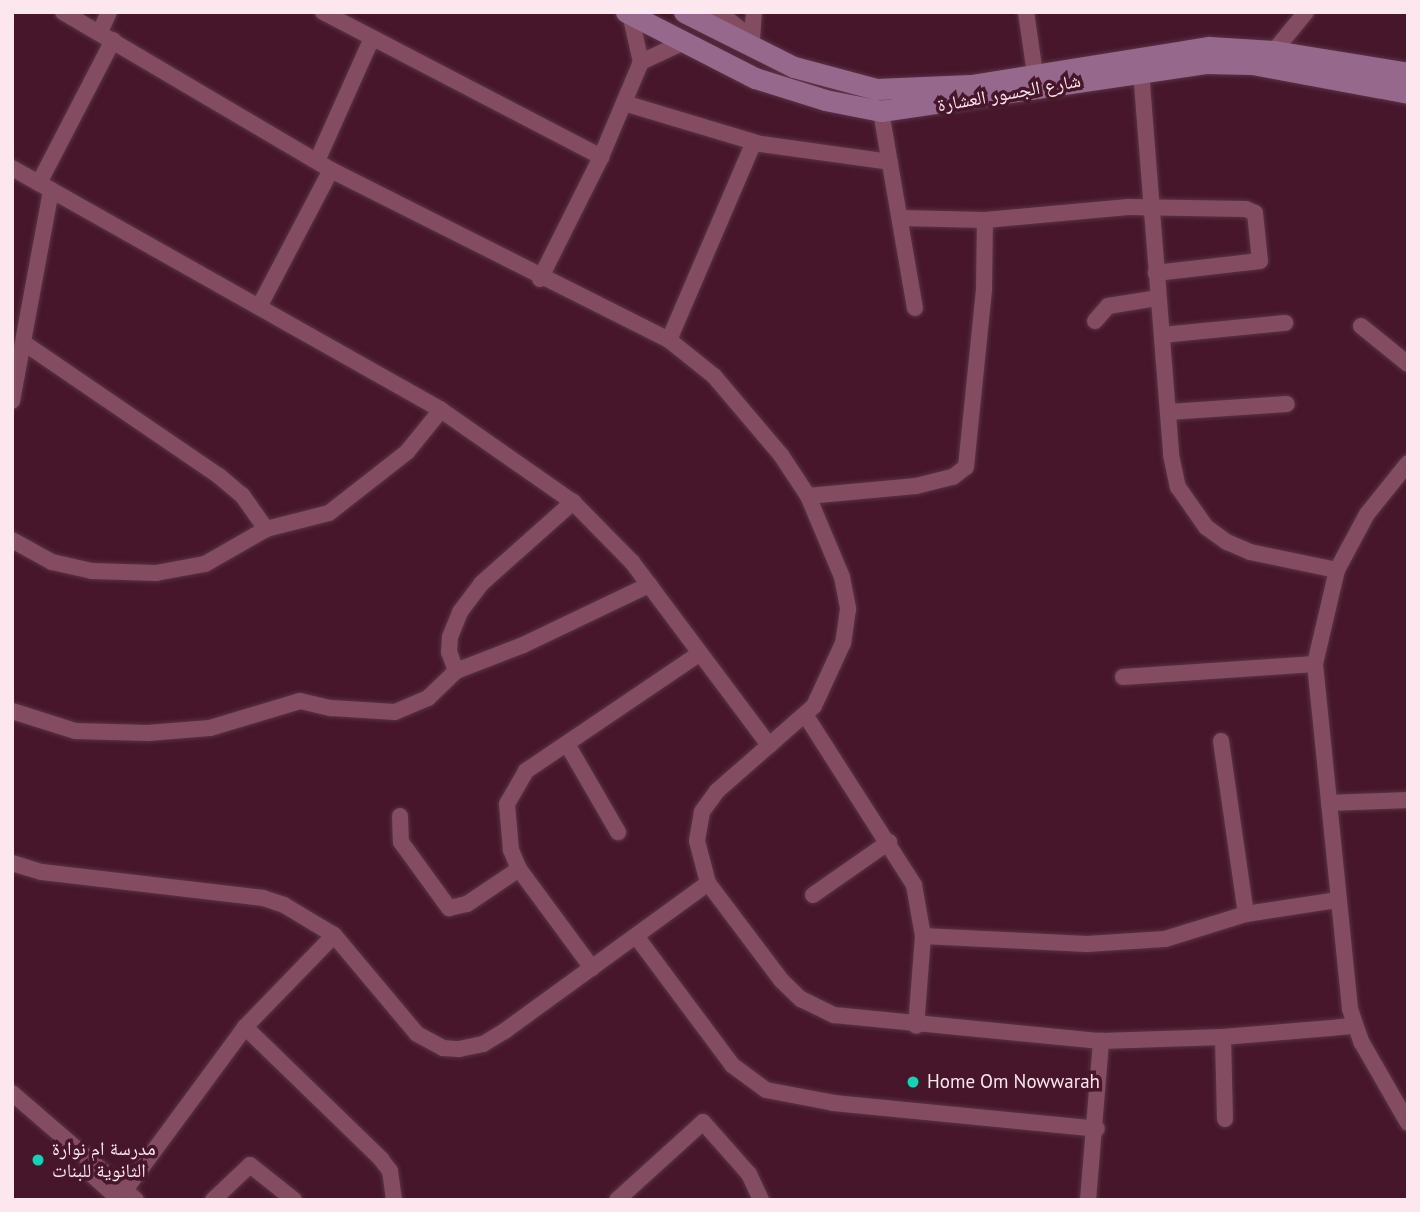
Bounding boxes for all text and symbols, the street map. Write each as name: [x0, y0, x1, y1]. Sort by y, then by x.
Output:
street label: شارع الجسور العشارة: [936, 69, 1082, 117]
place label: Home Om Nowwarah: [927, 1071, 1100, 1093]
marker: Home Om Nowwarah: [905, 1074, 921, 1090]
place label: مدرسة ام نوارة الثانوية للبنات: [52, 1138, 156, 1182]
marker: مدرسة ام نوارة الثانوية للبنات: [30, 1152, 46, 1168]

